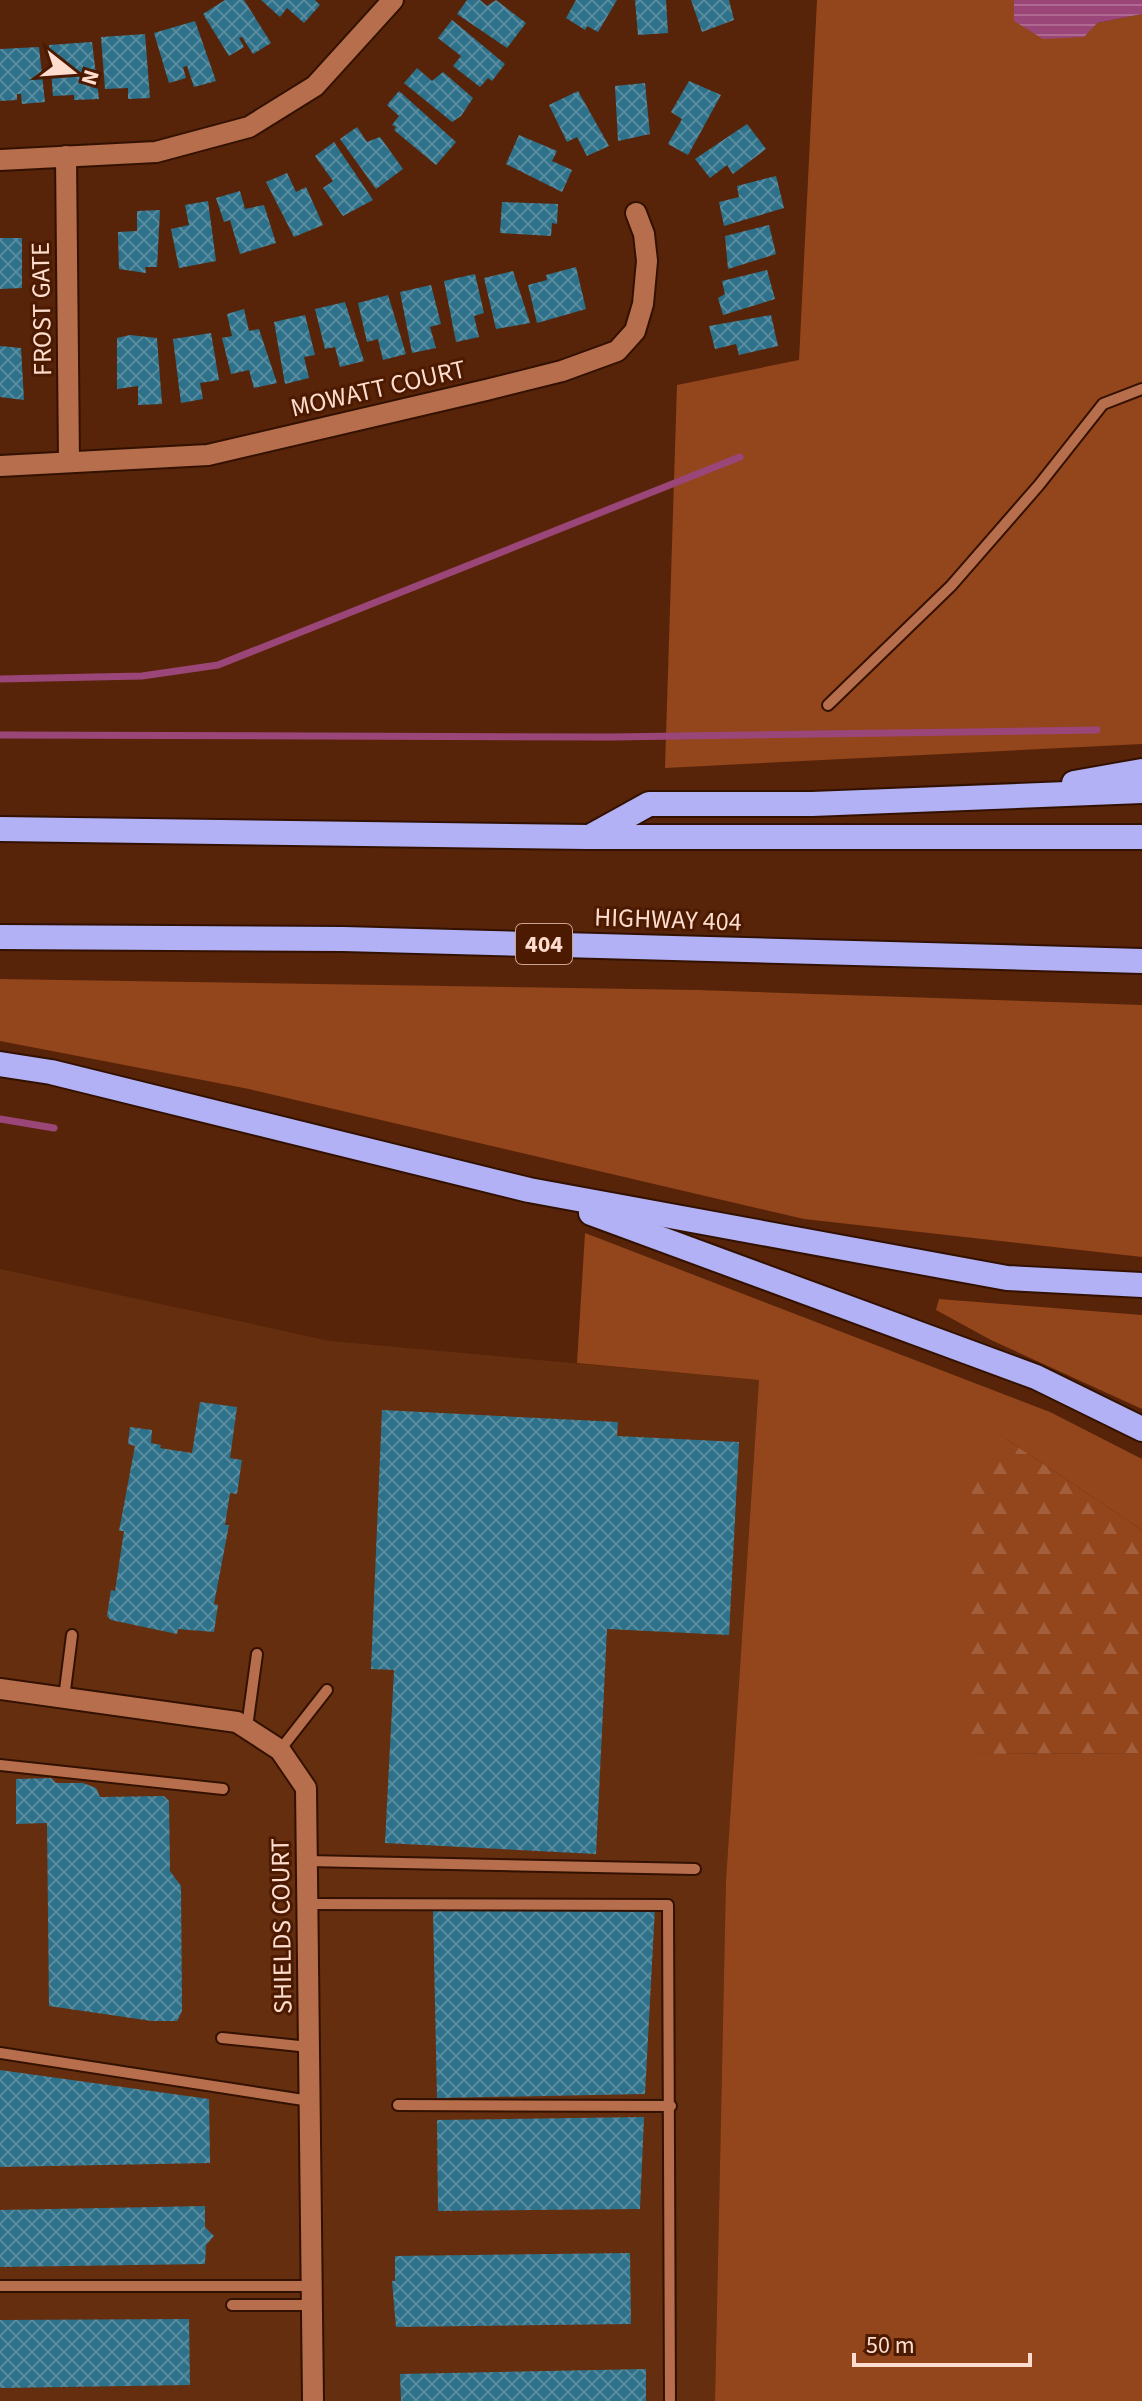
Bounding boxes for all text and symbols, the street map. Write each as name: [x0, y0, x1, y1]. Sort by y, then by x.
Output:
north arrow: [32, 32, 112, 112]
text: N: [73, 66, 108, 89]
street label: FROST GATE: [22, 242, 61, 376]
street label: MOWATT COURT: [287, 350, 469, 427]
street label: HIGHWAY 404: [594, 898, 742, 941]
road number: 404: [516, 924, 572, 964]
street label: SHIELDS COURT: [261, 1838, 302, 2014]
scale bar: [854, 2317, 1030, 2367]
text: 50 m: [866, 2328, 915, 2363]

